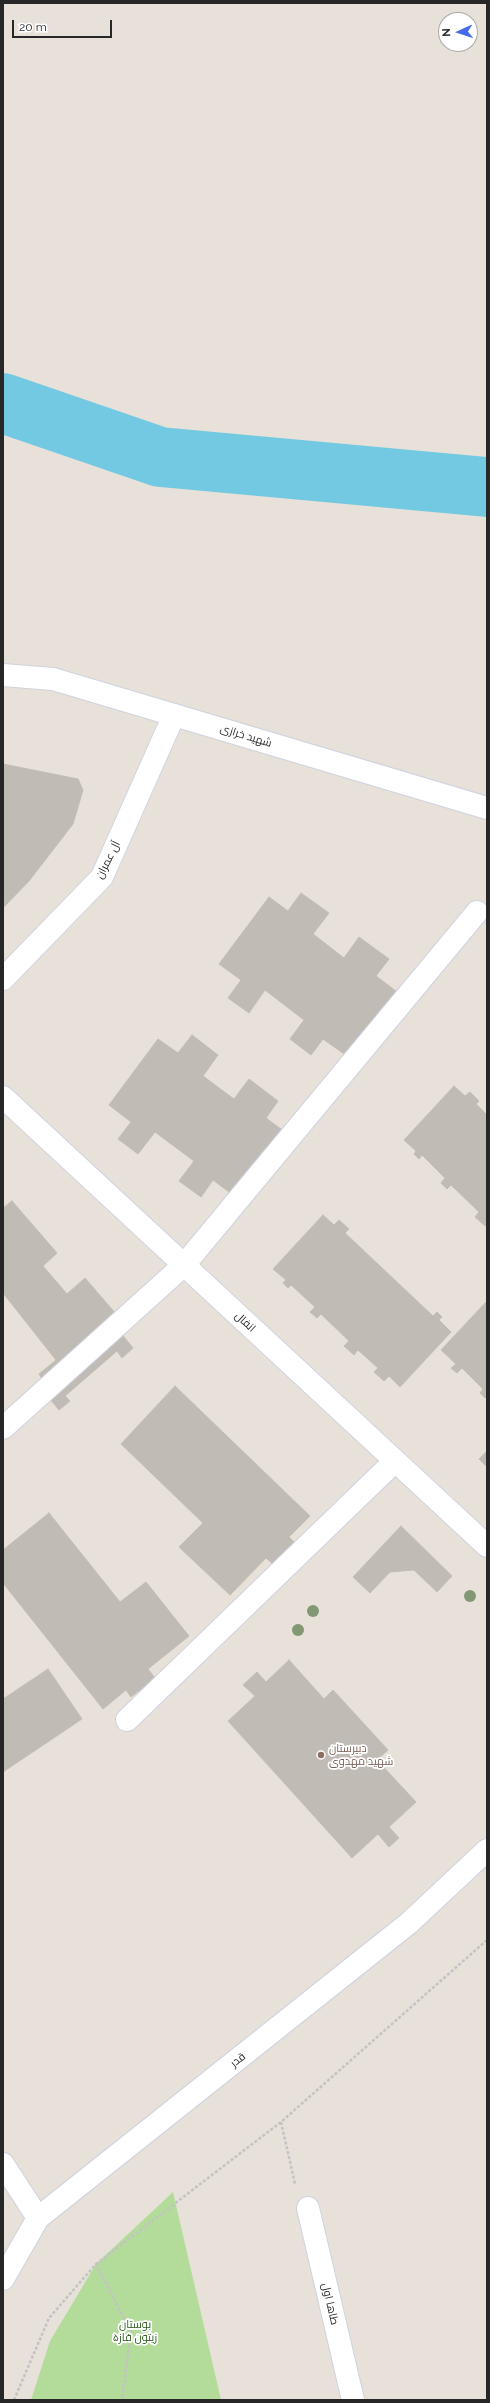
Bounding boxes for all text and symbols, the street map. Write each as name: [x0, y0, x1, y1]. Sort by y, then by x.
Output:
scale bar: [14, 12, 114, 38]
north arrow: [438, 12, 478, 52]
text: 20 m: [19, 20, 47, 34]
text: N: [440, 28, 453, 37]
street label: شهید خرازی: [219, 722, 273, 750]
street label: آل عمران: [93, 839, 123, 881]
street label: انفال: [232, 1309, 258, 1335]
place label: دبیرستان شهید مهدوی: [329, 1742, 393, 1768]
marker: دبیرستان شهید مهدوی: [316, 1750, 326, 1760]
street label: قدر: [228, 2050, 248, 2070]
street label: طاها اول: [319, 2282, 341, 2326]
park label: بوستان زیتون فاز۵: [113, 2318, 157, 2344]

